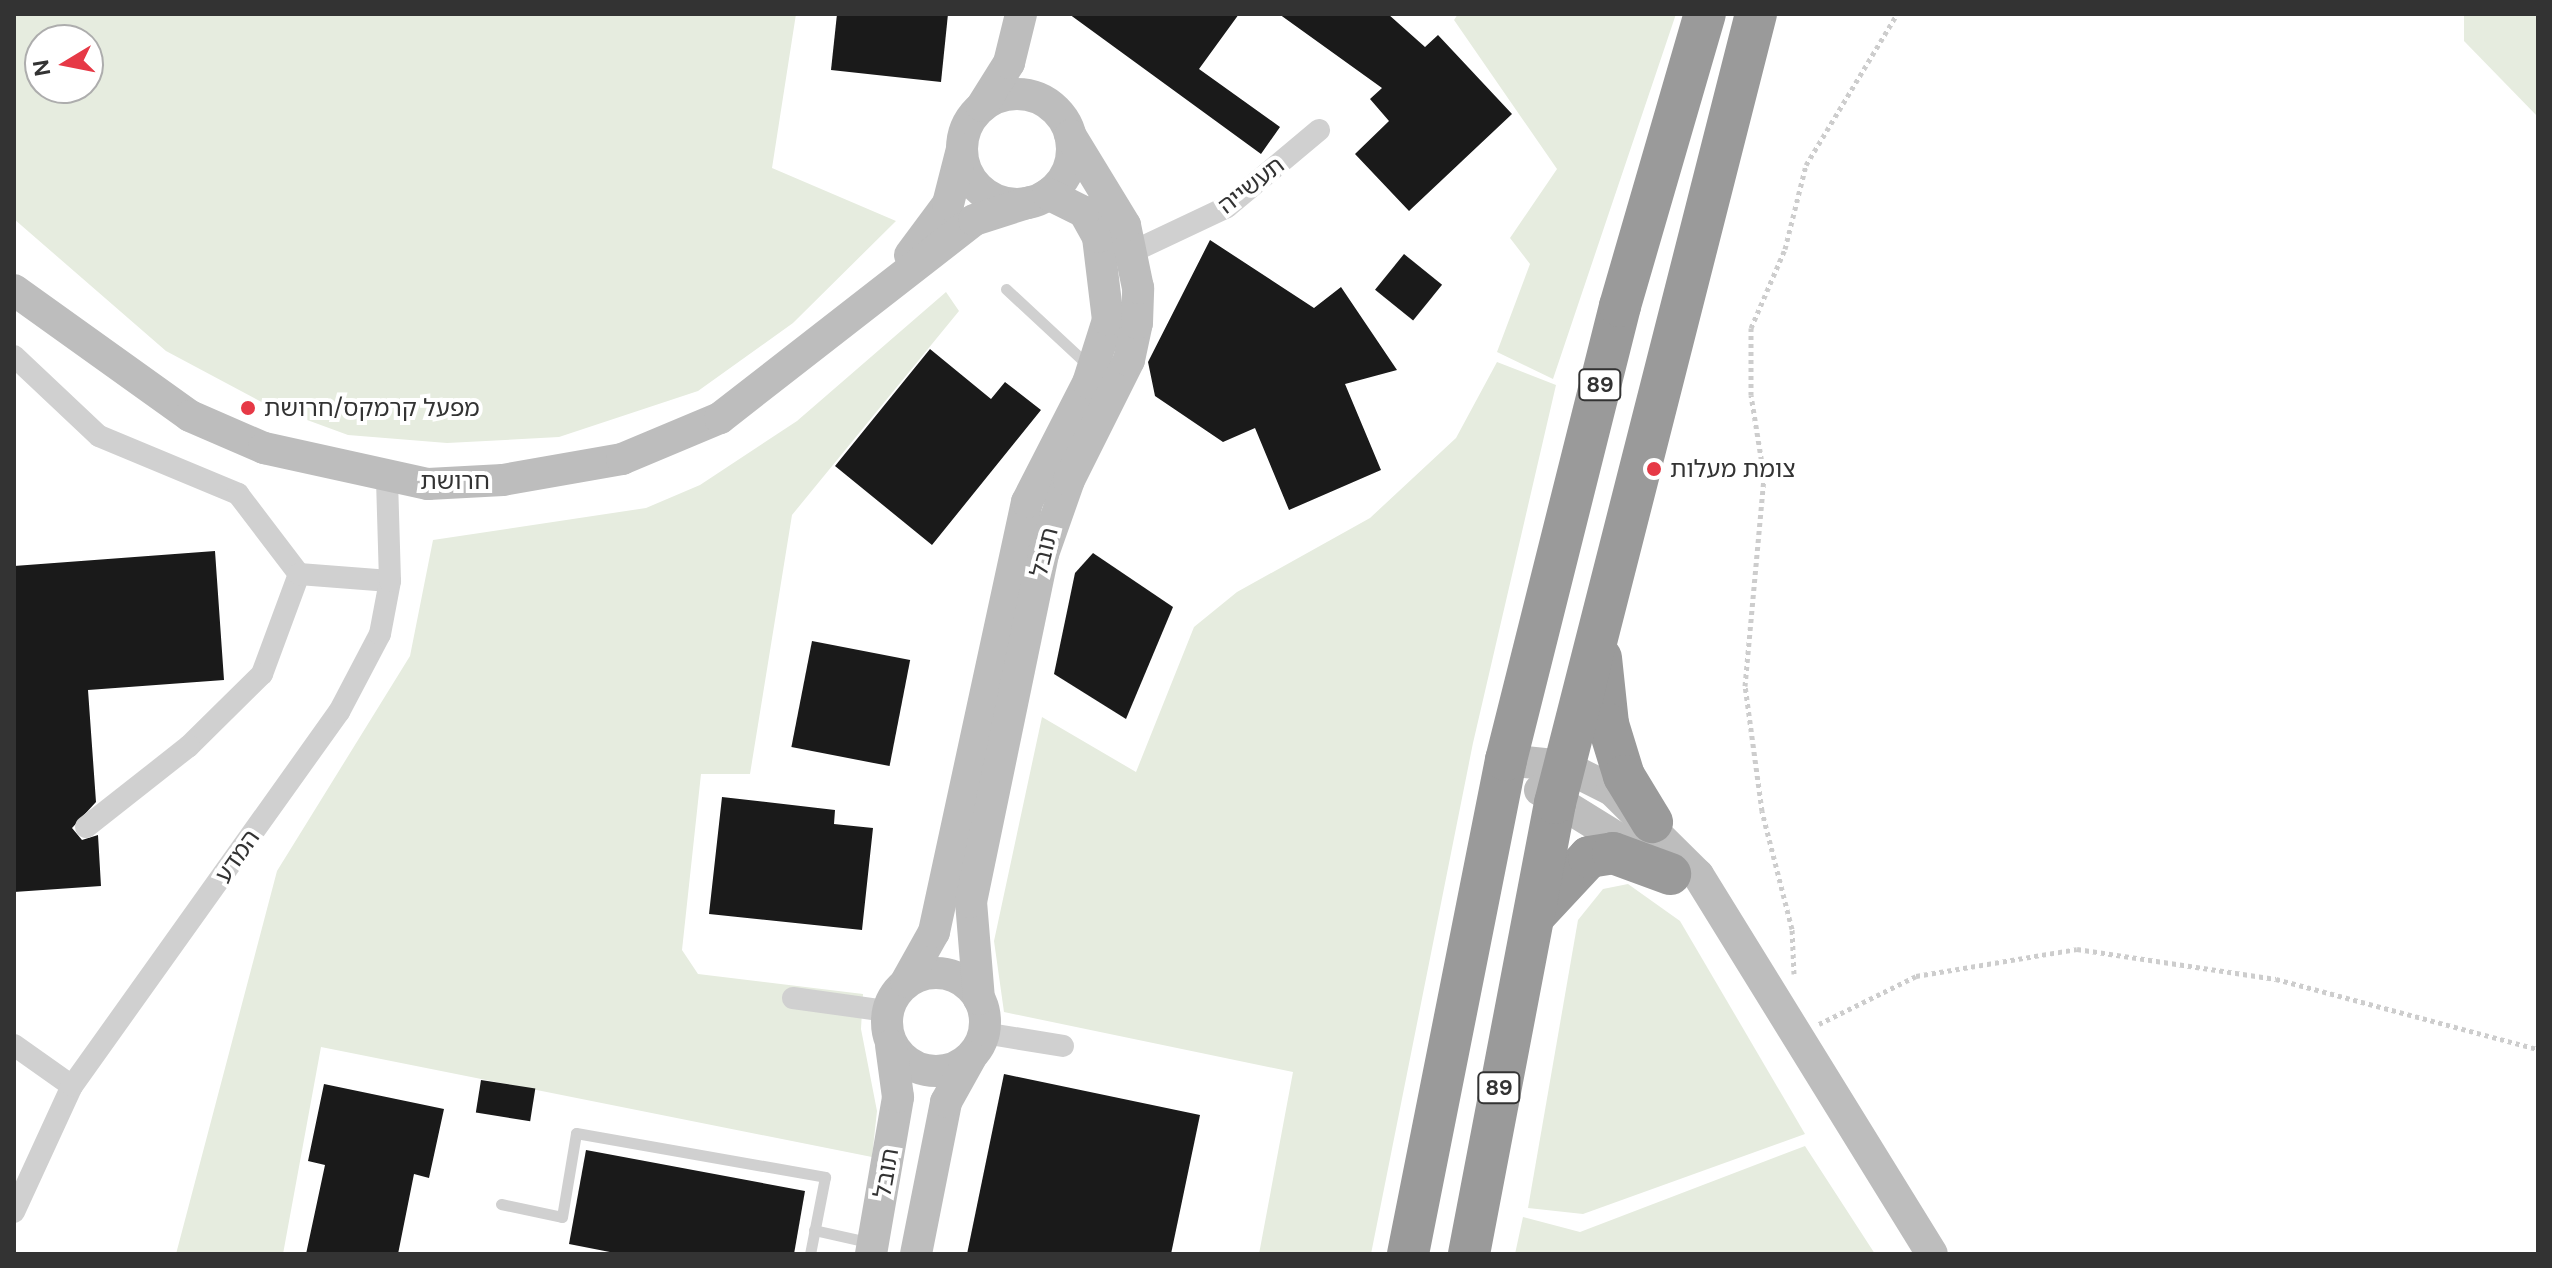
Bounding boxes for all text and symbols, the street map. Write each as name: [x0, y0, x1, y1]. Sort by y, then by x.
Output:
north arrow: [24, 24, 104, 104]
text: N: [26, 57, 58, 78]
street label: תעשייה: [1212, 150, 1290, 220]
road number: 89: [1578, 367, 1622, 403]
place label: מפעל קרמקס/חרושת: [264, 394, 480, 422]
marker: מפעל קרמקס/חרושת: [239, 399, 257, 417]
place label: צומת מעלות: [1670, 455, 1795, 483]
marker: צומת מעלות: [1645, 460, 1663, 478]
street label: חרושת: [420, 467, 490, 495]
street label: תובל: [1024, 524, 1064, 580]
street label: המדע: [209, 824, 265, 888]
road number: 89: [1477, 1070, 1521, 1106]
street label: תובל: [867, 1146, 905, 1200]

